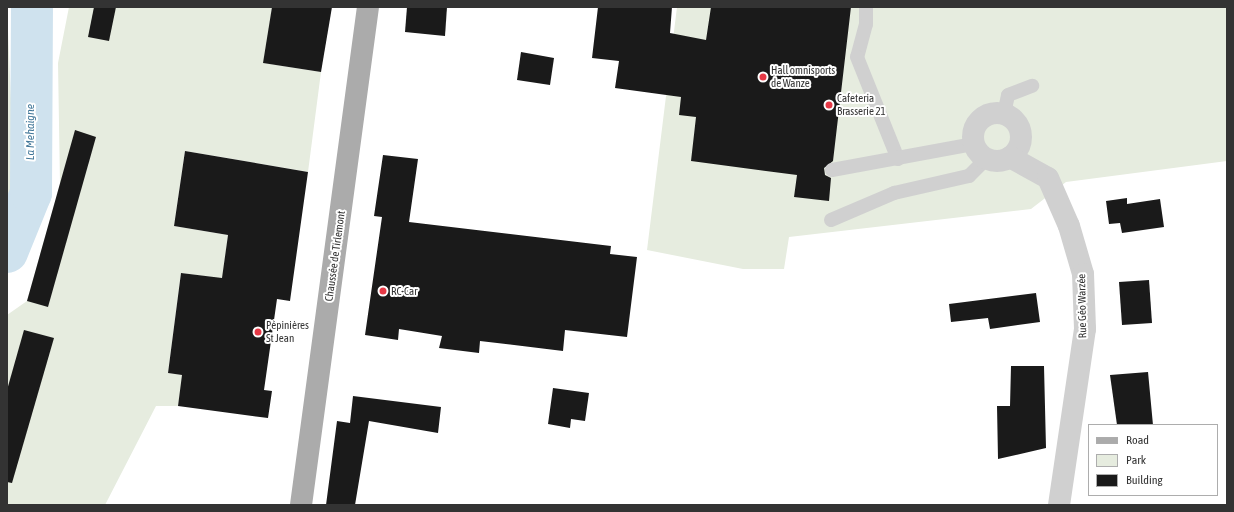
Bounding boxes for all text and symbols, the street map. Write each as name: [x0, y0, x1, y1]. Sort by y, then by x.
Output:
place label: Hall omnisports de Wanze: [771, 64, 835, 90]
marker: Hall omnisports de Wanze: [758, 72, 768, 82]
place label: Cafeteria Brasserie 21: [837, 92, 886, 118]
marker: Cafeteria Brasserie 21: [824, 100, 834, 110]
water label: La Mehaigne: [24, 104, 38, 160]
street label: Chaussée de Tirlemont: [322, 210, 348, 302]
street label: Rue Géo Warzée: [1075, 274, 1089, 338]
place label: RC-Car: [391, 284, 417, 298]
marker: RC-Car: [378, 286, 388, 296]
place label: Pépinières St Jean: [266, 319, 309, 345]
marker: Pépinières St Jean: [253, 327, 263, 337]
legend: [1088, 424, 1218, 496]
text: Road: [1126, 433, 1149, 447]
text: Park: [1126, 453, 1146, 467]
text: Building: [1126, 473, 1163, 487]

